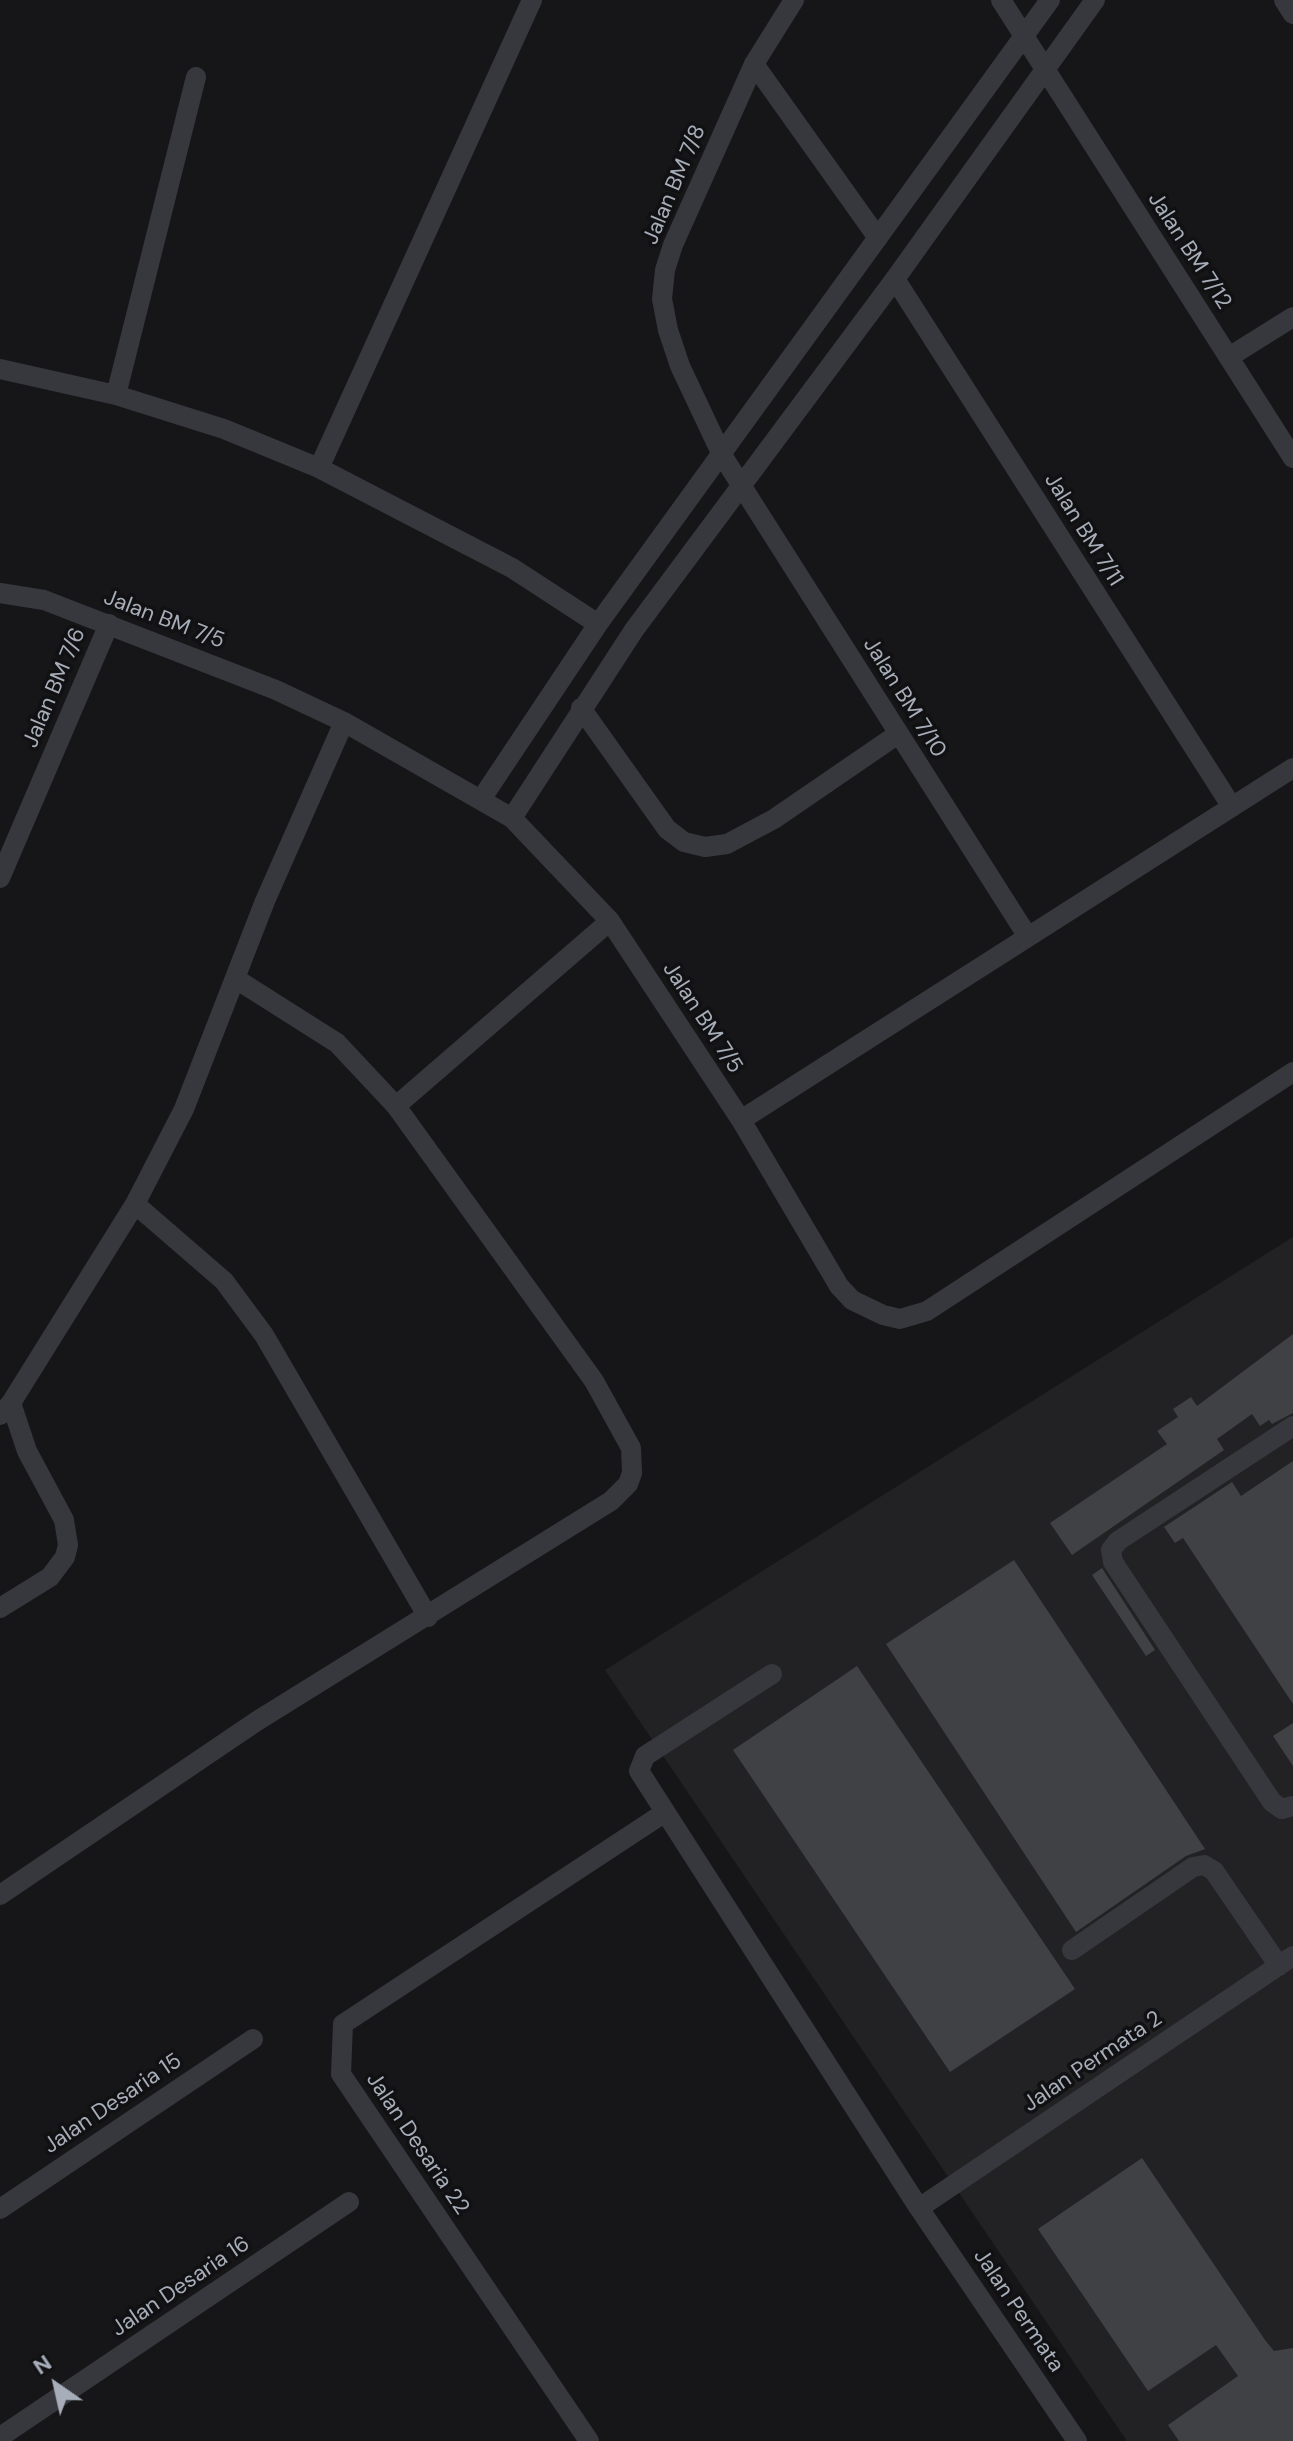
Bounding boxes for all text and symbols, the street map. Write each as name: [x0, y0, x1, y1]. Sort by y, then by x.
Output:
street label: Jalan BM 7/8: [638, 121, 712, 249]
street label: Jalan BM 7/12: [1141, 188, 1237, 314]
street label: Jalan BM 7/11: [1038, 469, 1128, 591]
street label: Jalan BM 7/5: [100, 585, 228, 655]
street label: Jalan BM 7/6: [18, 624, 92, 752]
street label: Jalan BM 7/10: [857, 633, 951, 763]
street label: Jalan BM 7/5: [656, 957, 748, 1079]
street label: Jalan Permata 2: [1019, 2006, 1167, 2118]
street label: Jalan Desaria 15: [39, 2048, 187, 2160]
street label: Jalan Desaria 22: [360, 2068, 474, 2220]
street label: Jalan Desaria 16: [107, 2231, 255, 2343]
street label: Jalan Permata: [967, 2244, 1069, 2378]
north arrow: [16, 2345, 96, 2425]
text: N: [28, 2348, 57, 2381]

